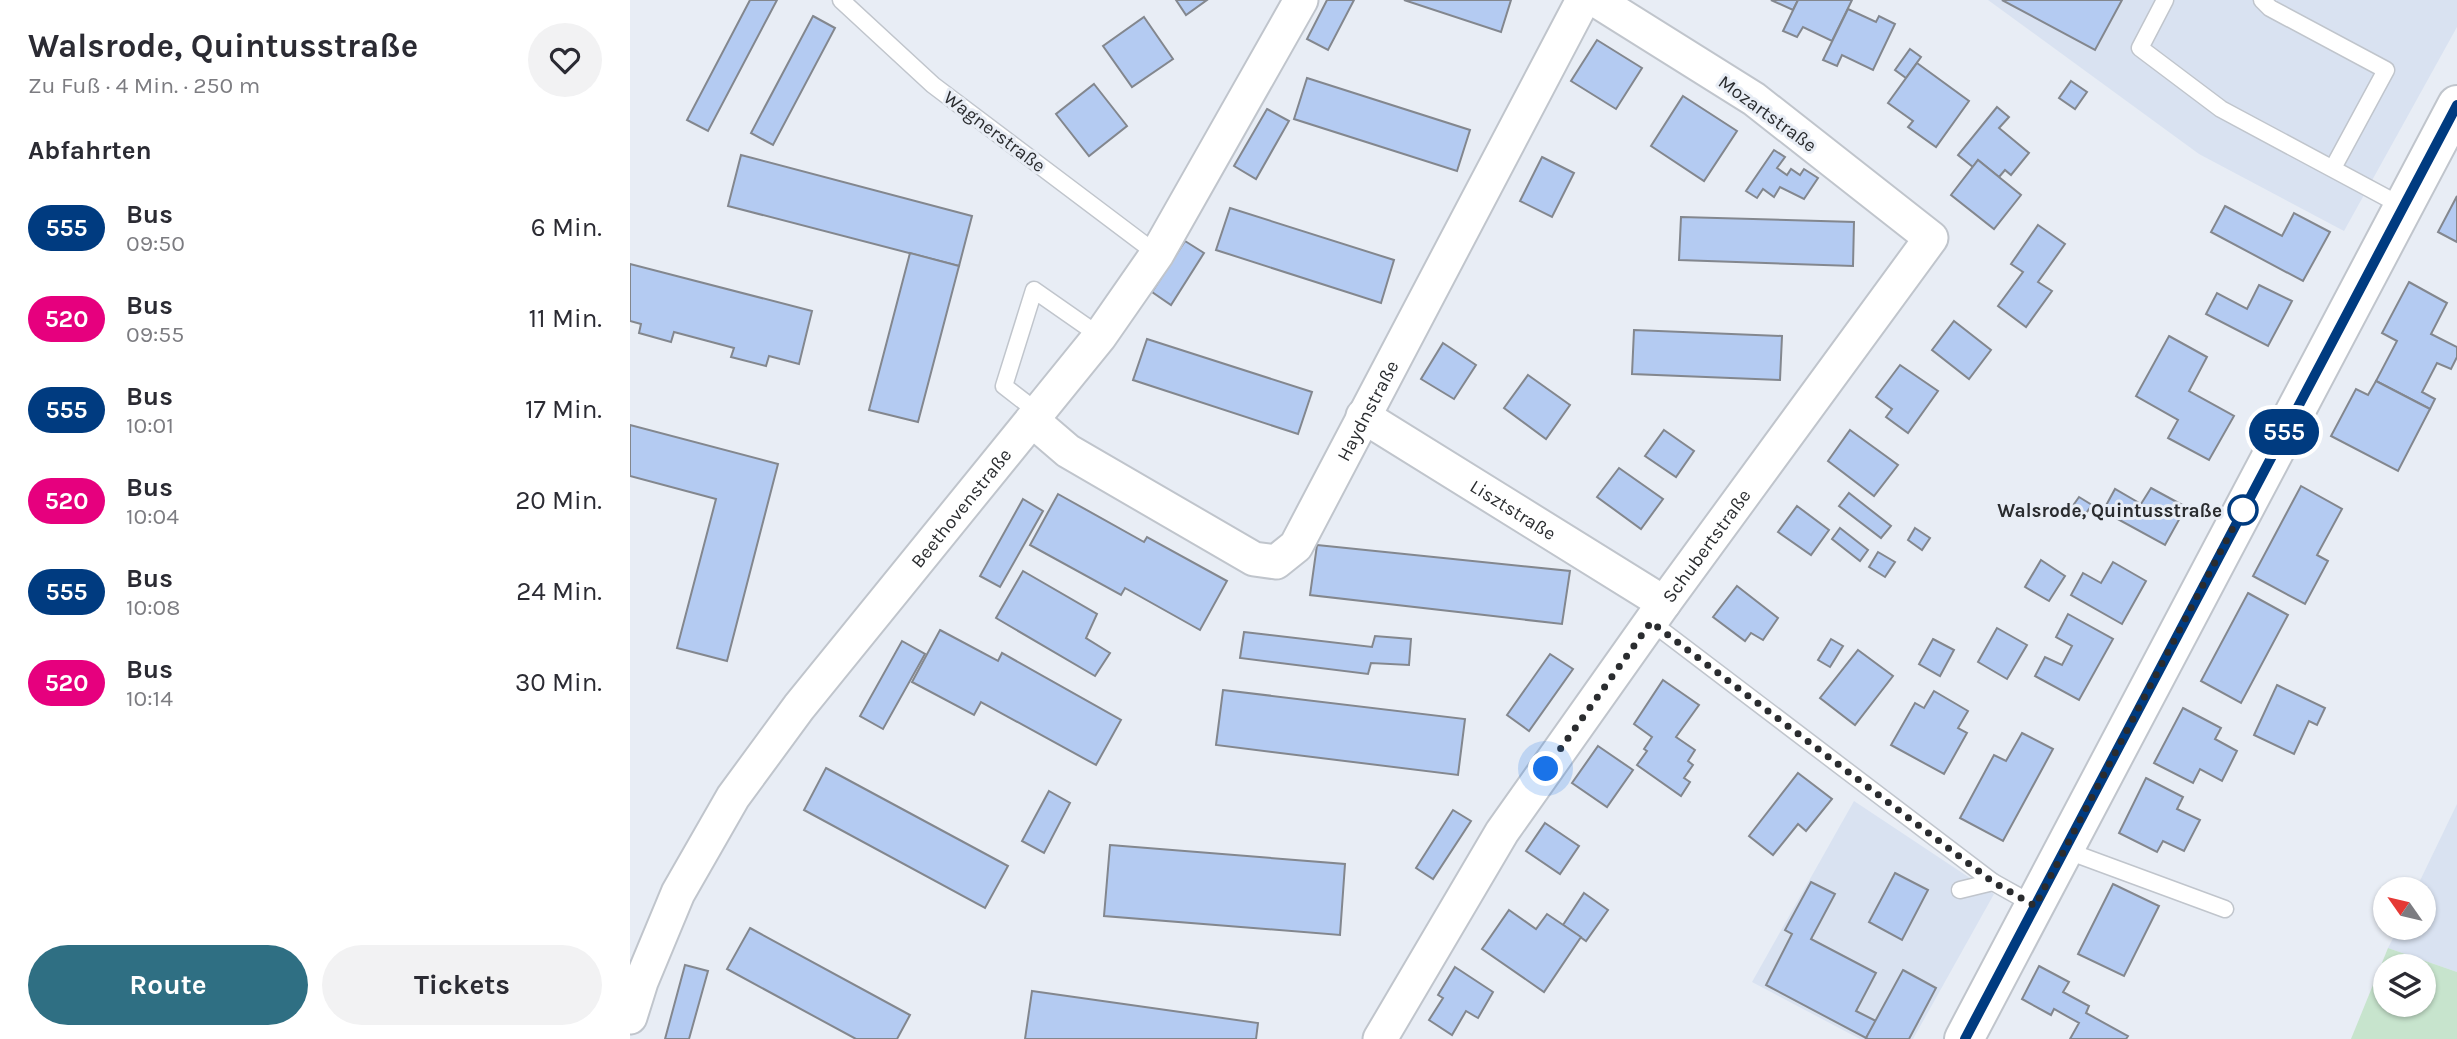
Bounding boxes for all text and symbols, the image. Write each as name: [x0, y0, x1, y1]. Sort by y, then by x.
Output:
button: heart: [528, 23, 602, 97]
text: Walsrode, Quintusstraße: [28, 27, 418, 65]
street label: Mozartstraße: [1714, 71, 1821, 157]
text: Zu Fuß · 4 Min. · 250 m: [28, 72, 260, 99]
street label: Wagnerstraße: [939, 86, 1050, 177]
text: Abfahrten: [28, 135, 152, 166]
text: Bus: [126, 199, 173, 230]
text: 6 Min.: [531, 212, 602, 243]
text: 555: [46, 214, 87, 242]
text: 09:50: [126, 230, 185, 257]
text: Bus: [126, 290, 173, 321]
text: 11 Min.: [529, 303, 602, 334]
text: 520: [45, 305, 88, 333]
text: 09:55: [126, 321, 184, 348]
street label: Haydnstraße: [1333, 357, 1404, 465]
text: Bus: [126, 381, 173, 412]
text: 17 Min.: [525, 394, 602, 425]
text: 555: [46, 396, 87, 424]
line badge: 555: [2244, 409, 2324, 455]
text: 10:01: [126, 412, 174, 439]
text: 555: [2263, 418, 2305, 446]
street label: Beethovenstraße: [907, 444, 1016, 572]
text: Bus: [126, 472, 173, 503]
street label: Lisztstraße: [1466, 475, 1560, 545]
text: 20 Min.: [515, 485, 602, 516]
street label: Schubertstraße: [1658, 485, 1756, 607]
text: 520: [45, 487, 88, 515]
marker: Walsrode, Quintusstraße: [2228, 495, 2258, 525]
place label: Walsrode, Quintusstraße: [1997, 500, 2222, 522]
text: 10:04: [126, 503, 179, 530]
text: Bus: [126, 563, 173, 594]
text: 24 Min.: [516, 576, 602, 607]
text: 555: [46, 578, 87, 606]
text: 10:08: [126, 594, 180, 621]
text: Bus: [126, 654, 173, 685]
text: 30 Min.: [515, 667, 602, 698]
text: 520: [45, 669, 88, 697]
text: 10:14: [126, 685, 173, 712]
your location: [1528, 751, 1563, 786]
north arrow: [2373, 877, 2436, 940]
map controls: [2373, 877, 2436, 1017]
button: Route: [28, 945, 308, 1025]
button: Tickets: [322, 945, 602, 1025]
button: layers: [2373, 954, 2436, 1017]

